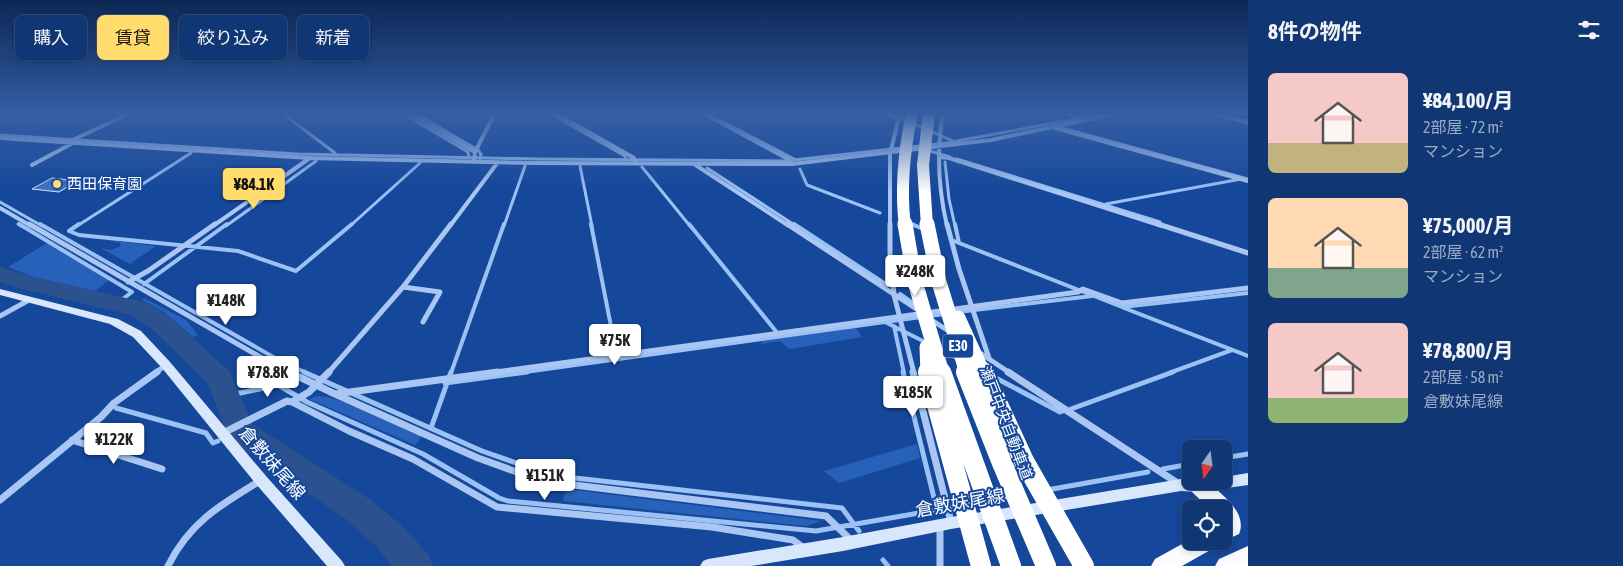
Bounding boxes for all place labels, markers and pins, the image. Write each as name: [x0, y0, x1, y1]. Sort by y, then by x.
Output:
pin: ¥84.1K: [213, 168, 295, 210]
place label: 西田保育園: [67, 175, 142, 192]
marker: 西田保育園: [51, 178, 63, 190]
pin: ¥248K: [880, 254, 950, 297]
pin: ¥148K: [191, 284, 261, 326]
pin: ¥75K: [585, 324, 645, 366]
pin: ¥78.8K: [227, 356, 309, 398]
pin: ¥185K: [878, 376, 948, 418]
pin: ¥122K: [79, 422, 149, 465]
pin: ¥151K: [510, 458, 580, 501]

